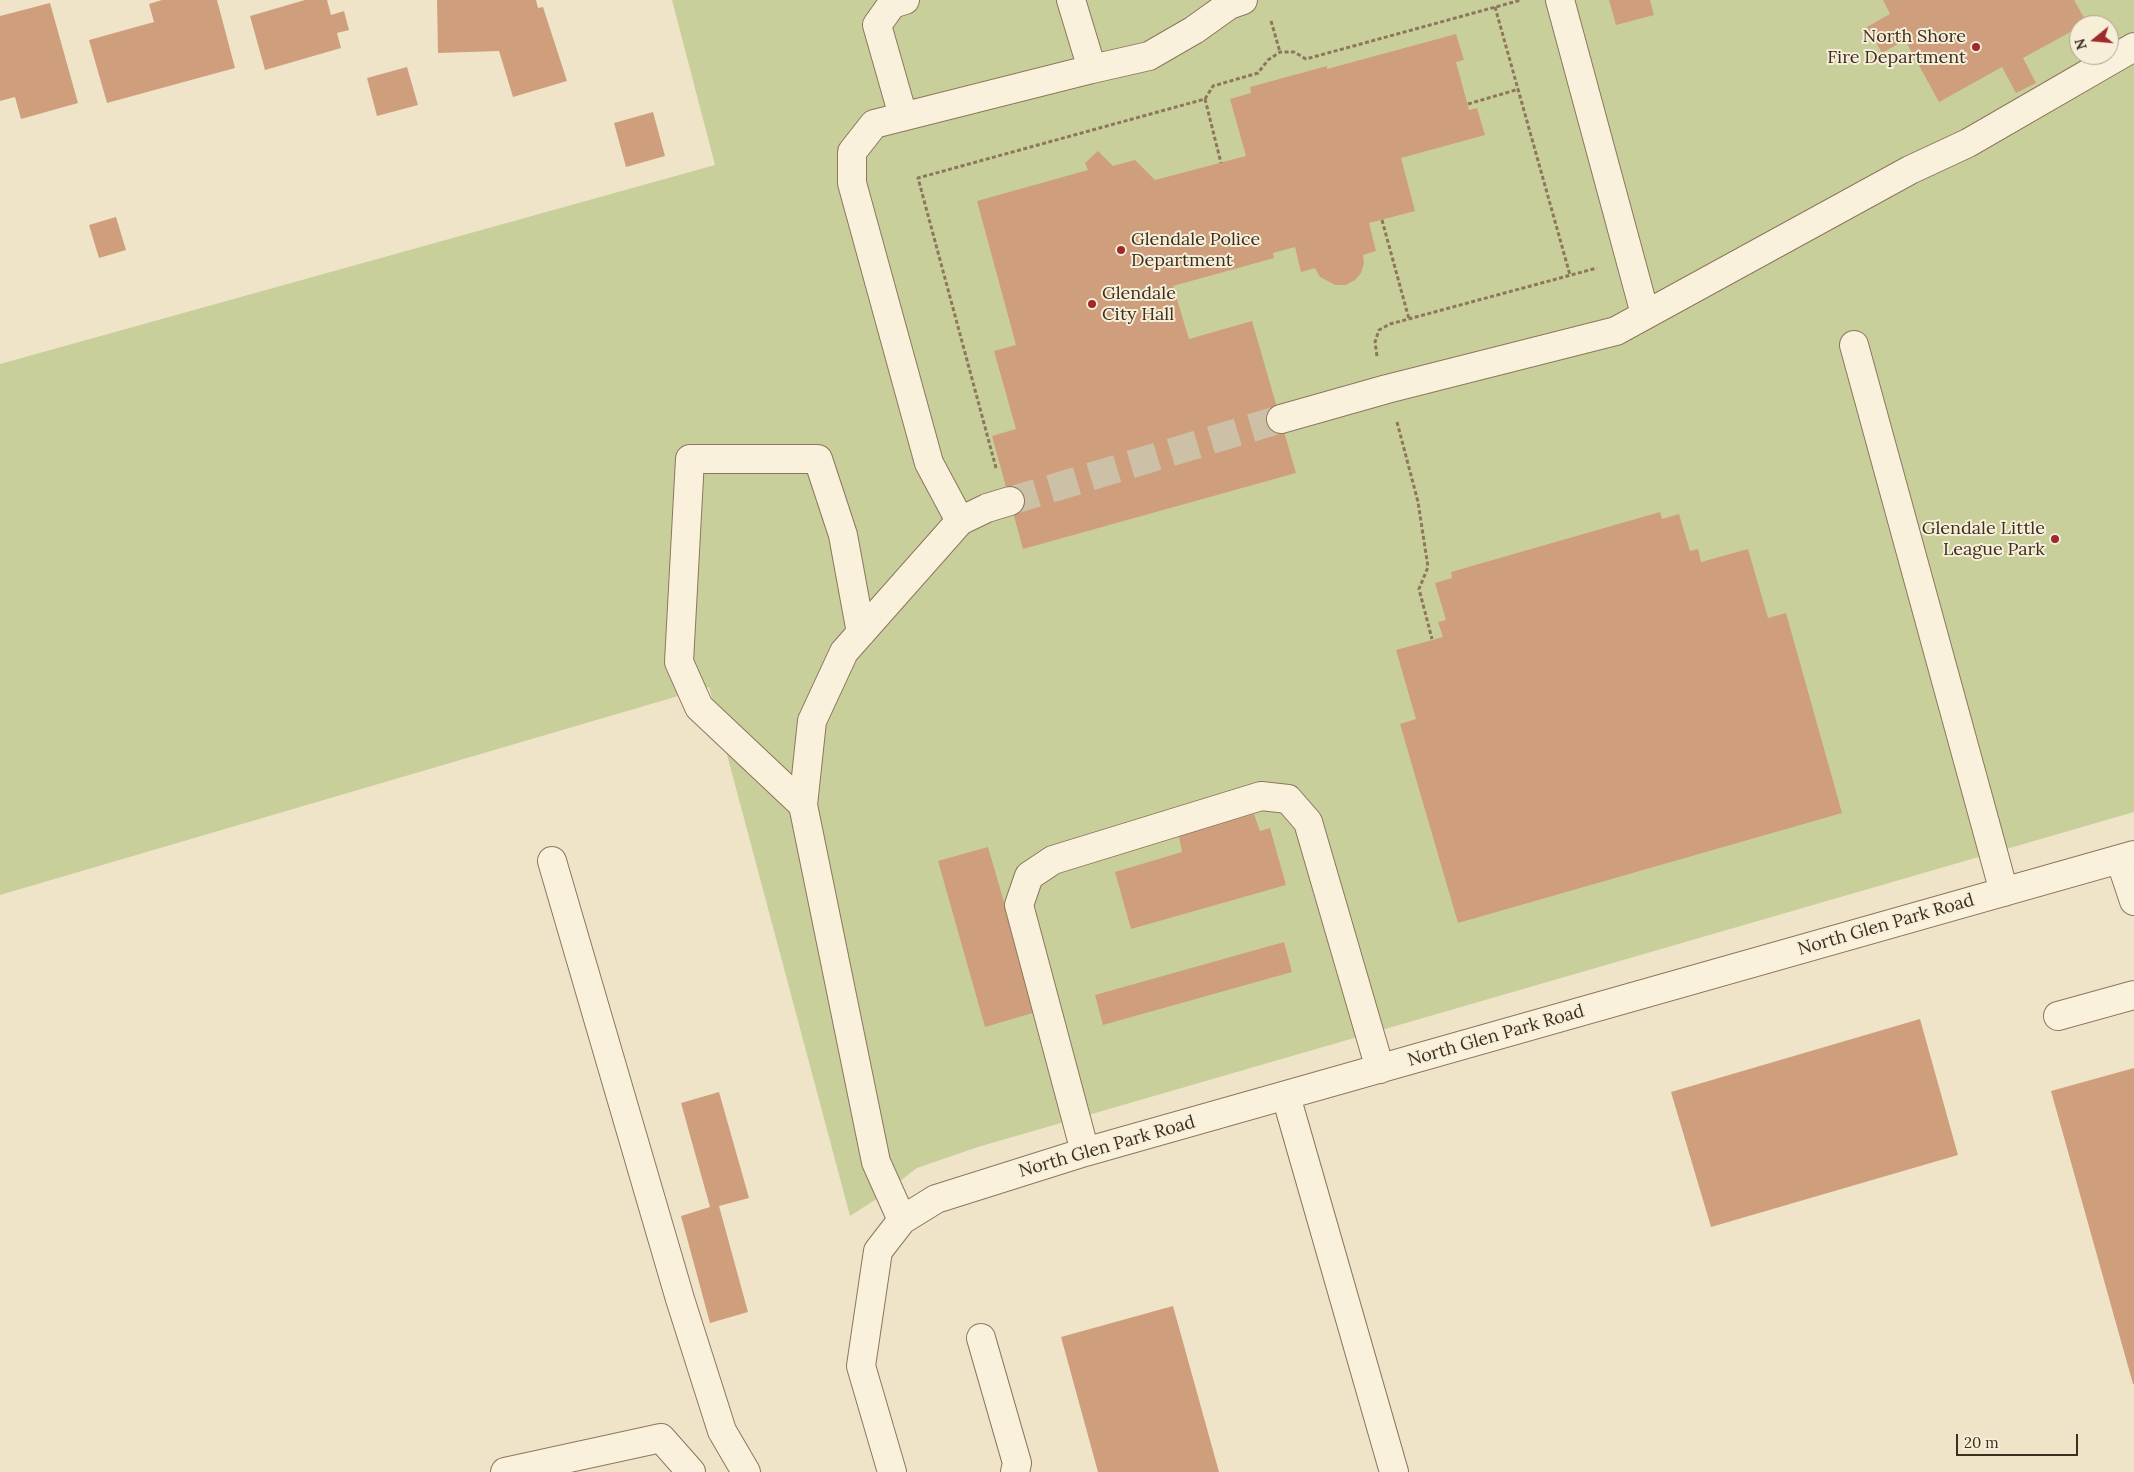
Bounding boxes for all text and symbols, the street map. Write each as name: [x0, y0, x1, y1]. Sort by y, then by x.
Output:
north arrow: [2069, 15, 2119, 65]
place label: North Shore Fire Department: [1827, 26, 1966, 68]
text: N: [2070, 36, 2091, 52]
marker: North Shore Fire Department: [1970, 41, 1982, 53]
place label: Glendale Police Department: [1131, 229, 1260, 272]
marker: Glendale Police Department: [1115, 244, 1127, 256]
place label: Glendale City Hall: [1102, 283, 1176, 326]
marker: Glendale City Hall: [1086, 298, 1098, 310]
place label: Glendale Little League Park: [1922, 518, 2045, 560]
marker: Glendale Little League Park: [2049, 533, 2061, 545]
street label: North Glen Park Road: [1795, 889, 1977, 961]
street label: North Glen Park Road: [1405, 1000, 1587, 1072]
street label: North Glen Park Road: [1016, 1111, 1198, 1183]
scale bar: [1959, 1424, 2082, 1456]
text: 20 m: [1964, 1433, 1999, 1452]

